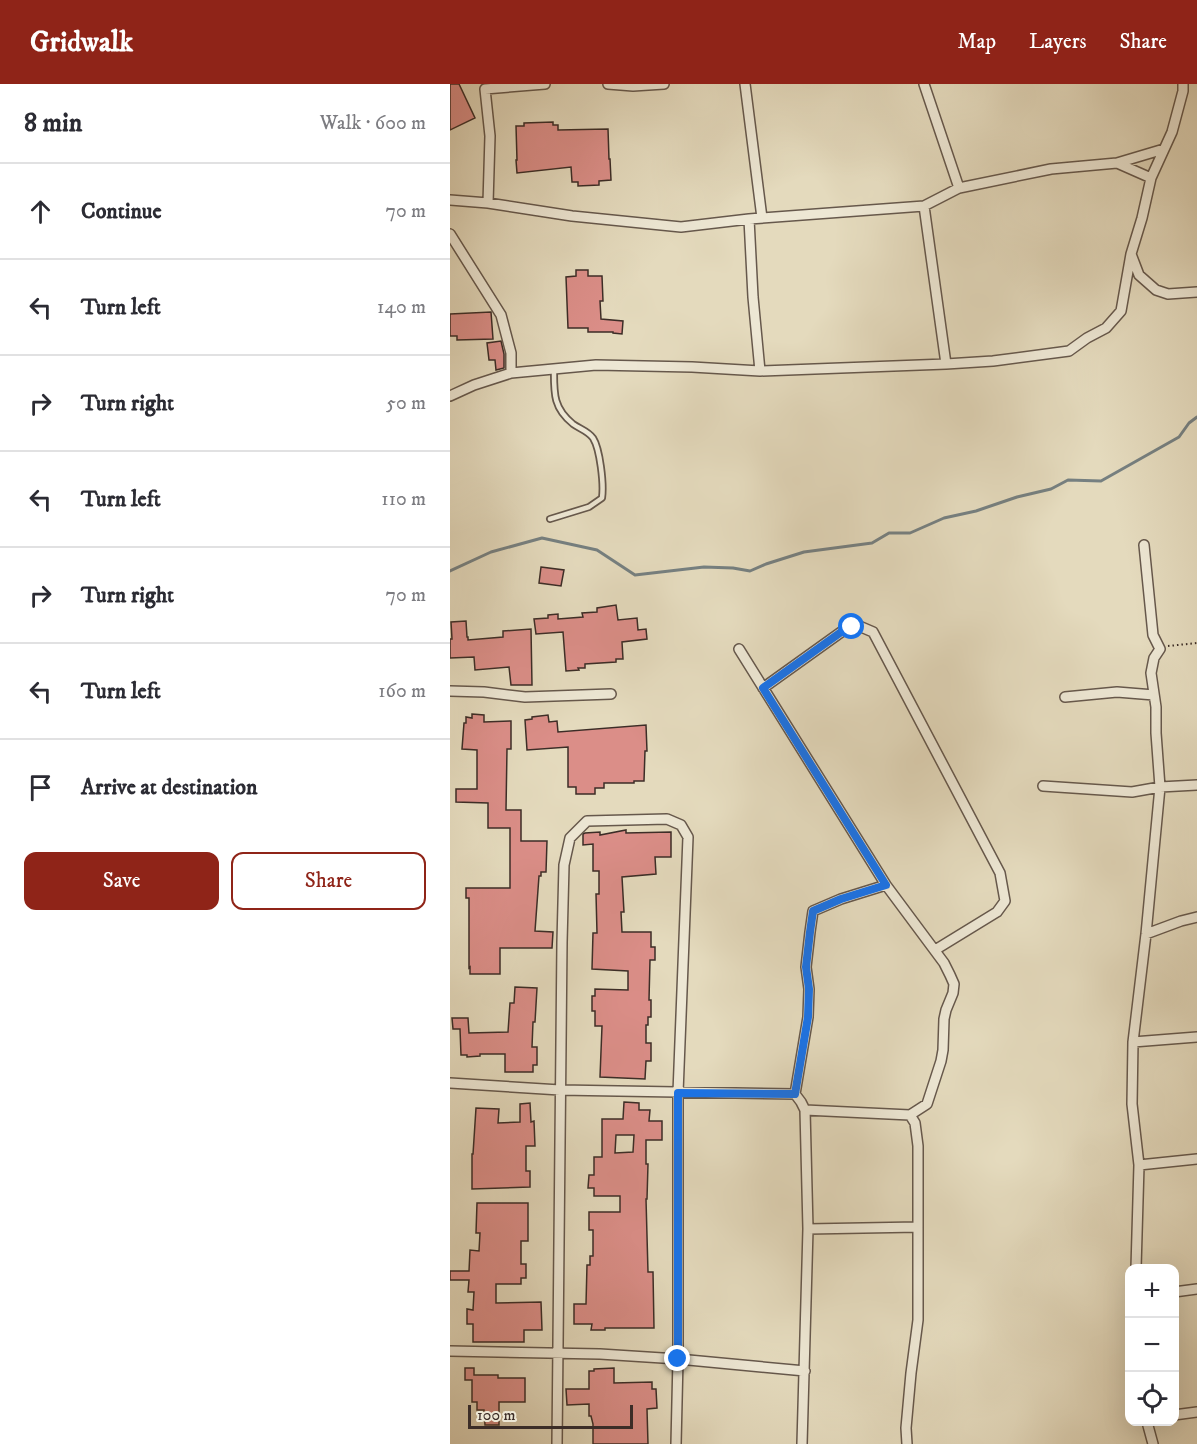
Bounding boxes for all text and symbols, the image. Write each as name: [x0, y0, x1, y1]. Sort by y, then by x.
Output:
text: Gridwalk: [30, 25, 133, 60]
text: Map: [957, 29, 996, 55]
text: Layers: [1029, 29, 1087, 55]
text: Share: [1120, 29, 1167, 55]
text: 8 min: [24, 107, 82, 140]
text: Walk · 600 m: [320, 111, 426, 136]
icon: ahead: [24, 195, 57, 228]
text: Continue: [81, 198, 162, 225]
text: 70 m: [385, 199, 426, 224]
icon: left: [24, 291, 57, 324]
text: Turn left: [81, 294, 161, 321]
text: 140 m: [377, 295, 426, 320]
icon: right: [24, 387, 57, 420]
text: Turn right: [81, 390, 174, 417]
text: 50 m: [386, 391, 426, 416]
icon: left: [24, 483, 57, 516]
text: Turn left: [81, 486, 161, 513]
text: 110 m: [381, 487, 426, 512]
icon: right: [24, 579, 57, 612]
text: Turn right: [81, 582, 174, 609]
text: 70 m: [385, 583, 426, 608]
route start: [838, 613, 864, 639]
icon: left: [24, 675, 57, 708]
text: Turn left: [81, 678, 161, 705]
text: 160 m: [378, 679, 426, 704]
icon: arrive: [24, 771, 57, 804]
text: Arrive at destination: [81, 774, 258, 801]
button: Save: [24, 852, 219, 910]
button: Share: [231, 852, 426, 910]
map controls: [1125, 1264, 1179, 1426]
button: +: [1125, 1264, 1179, 1318]
button: −: [1125, 1318, 1179, 1372]
route end: [664, 1345, 690, 1371]
button: locate: [1125, 1372, 1179, 1426]
scale bar: [468, 1402, 633, 1430]
text: 100 m: [477, 1405, 516, 1425]

